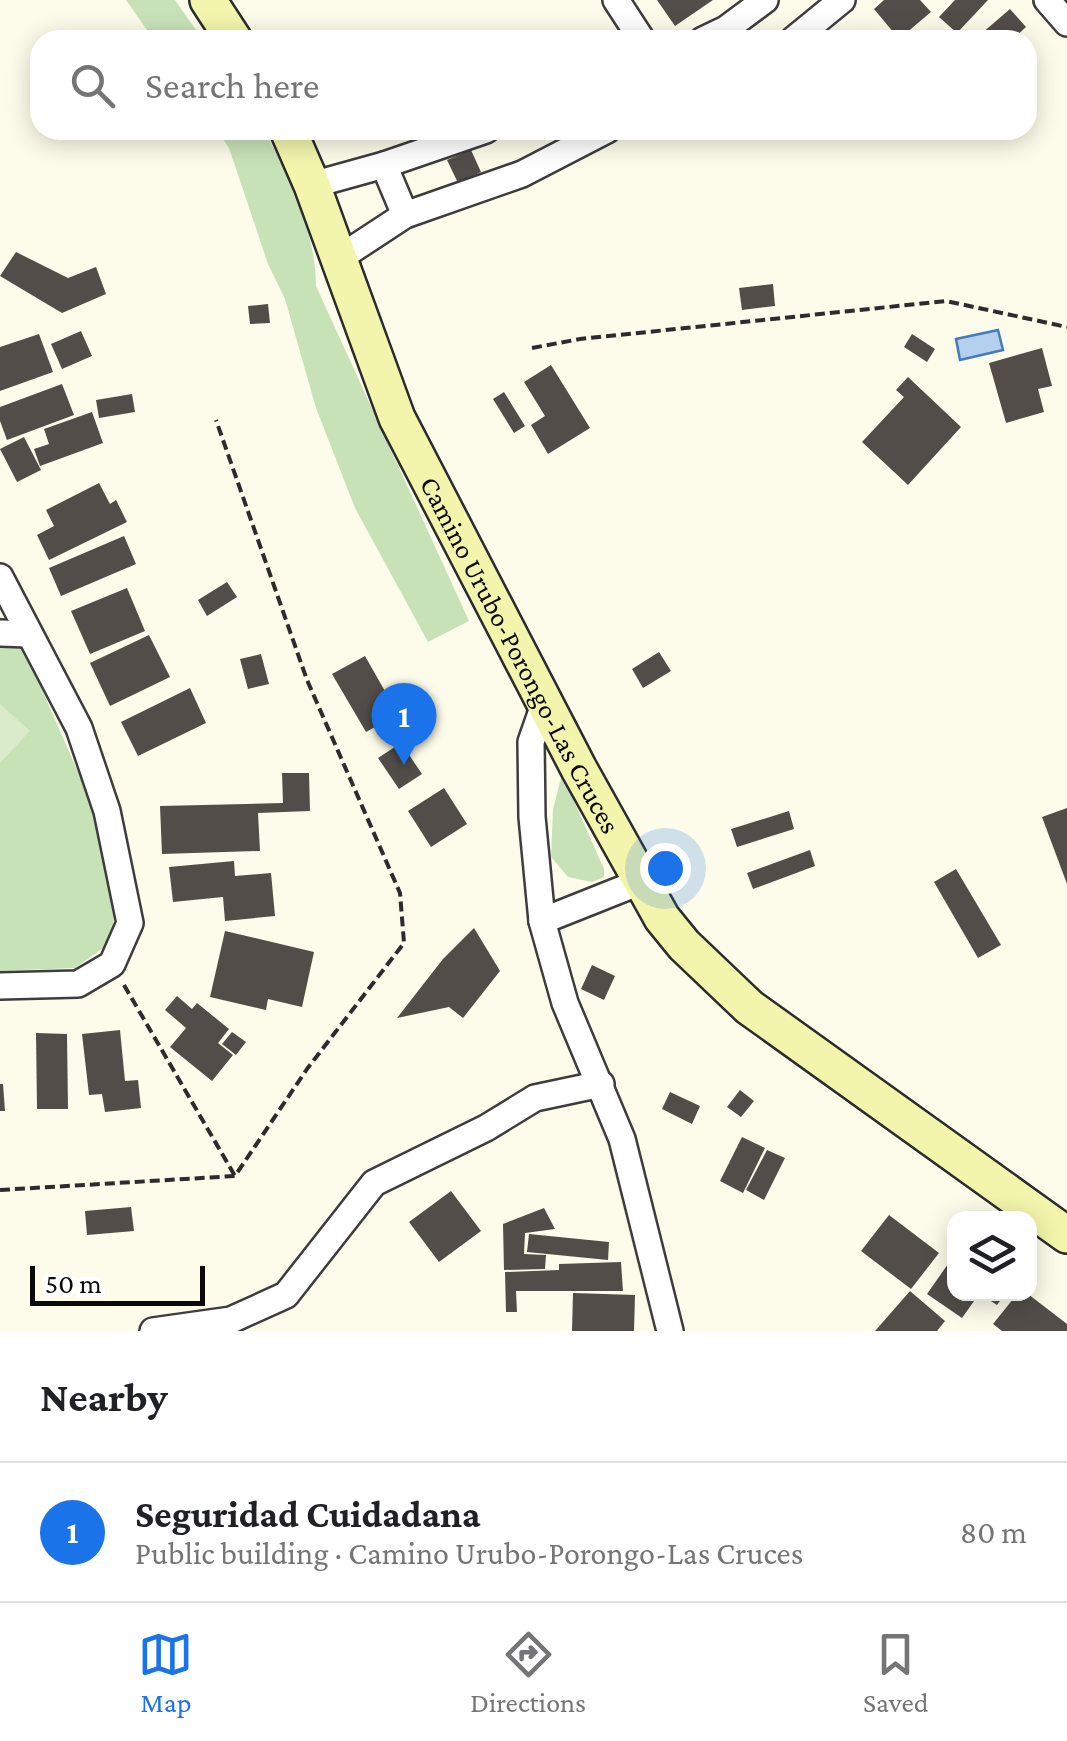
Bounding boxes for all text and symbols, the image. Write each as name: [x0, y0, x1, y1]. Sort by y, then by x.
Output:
search box: [30, 30, 1037, 140]
icon: search: [65, 58, 120, 113]
text: Search here: [145, 64, 319, 106]
street label: Camino Urubo-Porongo-Las Cruces: [414, 471, 627, 839]
pin: 1: [372, 682, 436, 765]
your location: [640, 843, 691, 894]
map controls: [947, 1211, 1037, 1301]
button: layers: [947, 1211, 1037, 1301]
scale bar: [30, 1261, 205, 1306]
text: 50 m: [45, 1268, 102, 1299]
text: Nearby: [40, 1373, 168, 1420]
text: Seguridad Cuidadana: [135, 1493, 481, 1535]
text: 1: [67, 1514, 78, 1550]
text: 80 m: [960, 1514, 1027, 1550]
text: Public building · Camino Urubo-Porongo-Las Cruces: [135, 1535, 803, 1571]
tab: Map: [138, 1627, 193, 1718]
tab: Directions: [470, 1627, 586, 1718]
tab: Saved: [863, 1627, 929, 1718]

